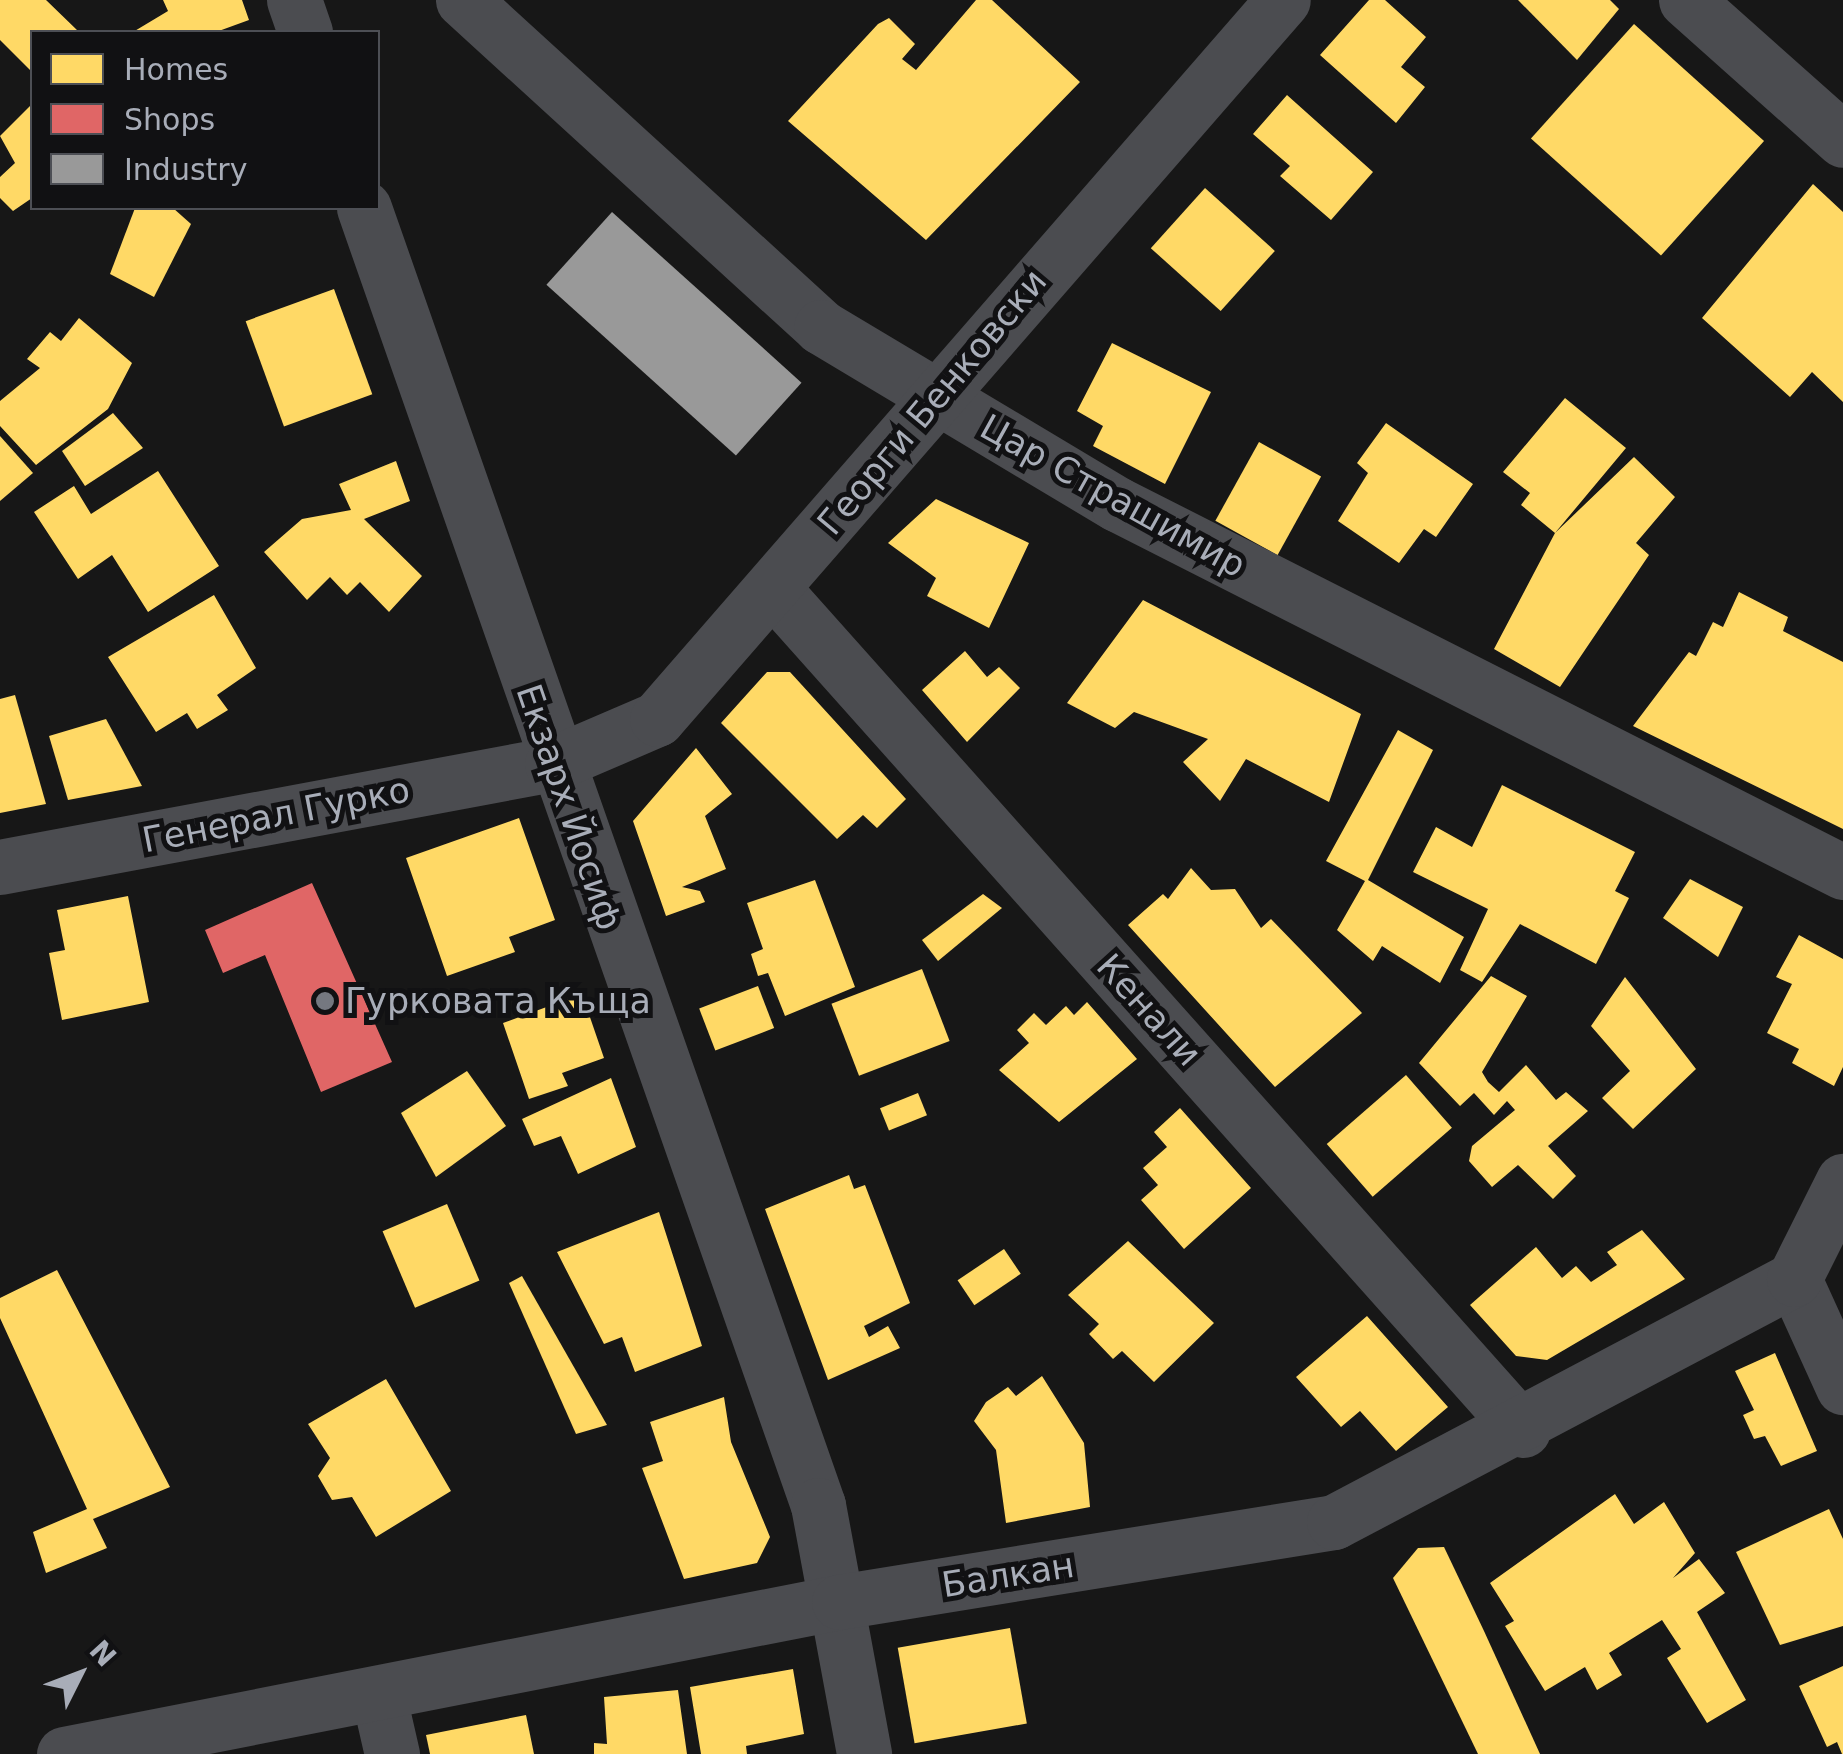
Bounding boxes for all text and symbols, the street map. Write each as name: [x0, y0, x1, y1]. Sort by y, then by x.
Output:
legend: [30, 30, 380, 210]
text: Homes: [124, 52, 228, 87]
text: Shops: [124, 102, 215, 137]
text: Industry: [124, 152, 247, 187]
street label: Георги Бенковски: [809, 261, 1055, 543]
street label: Цар Страшимир: [973, 406, 1253, 586]
street label: Екзарх Йосиф: [507, 679, 631, 935]
street label: Генерал Гурко: [139, 769, 413, 861]
street label: Кенали: [1088, 945, 1210, 1075]
place label: Гурковата Къща: [345, 980, 651, 1022]
marker: Гурковата Къща: [314, 990, 336, 1012]
street label: Балкан: [939, 1544, 1077, 1606]
north arrow: [30, 1624, 130, 1724]
text: N: [83, 1634, 123, 1673]

